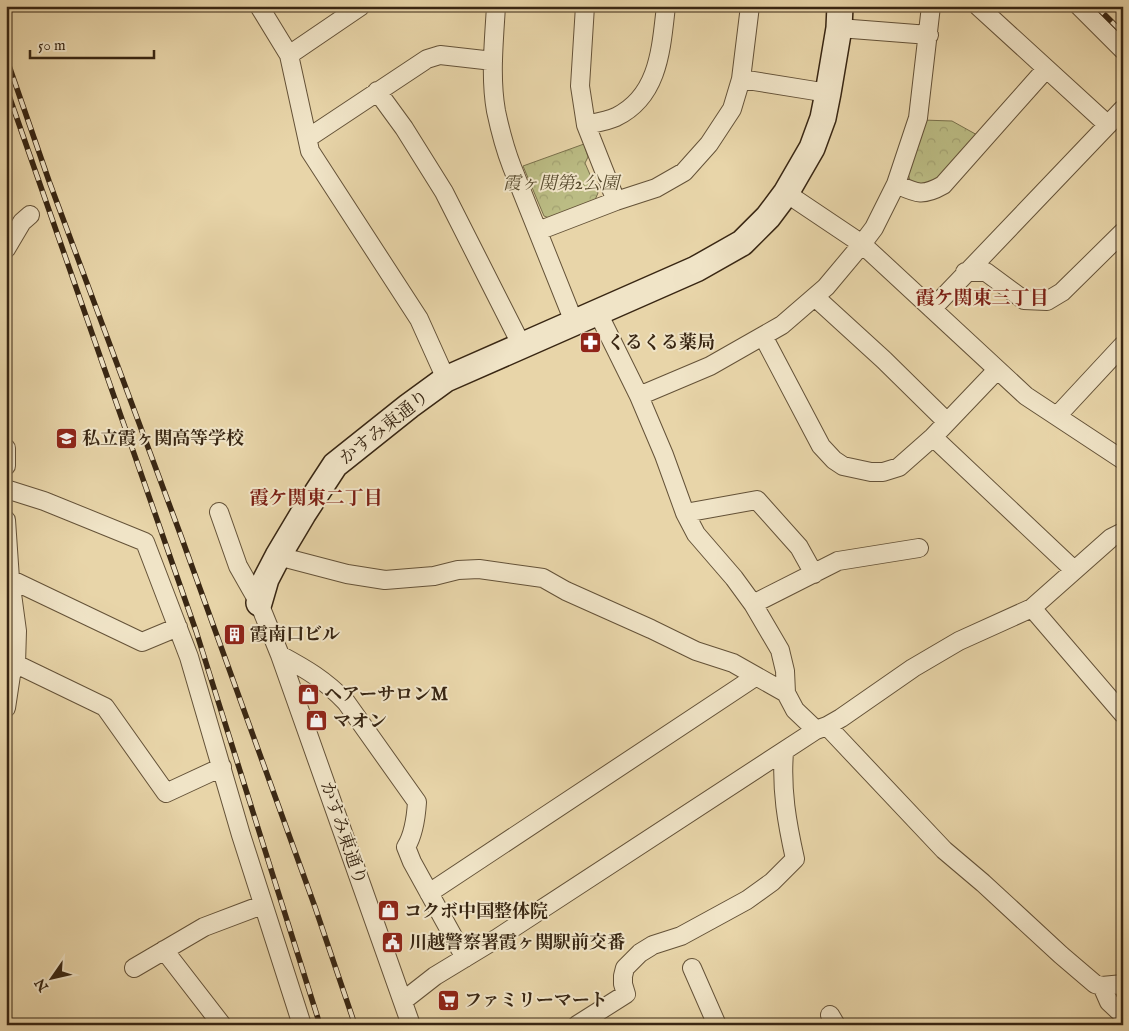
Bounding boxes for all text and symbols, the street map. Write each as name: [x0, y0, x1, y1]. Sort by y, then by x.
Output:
scale bar: [30, 28, 154, 60]
text: 50 m: [38, 36, 66, 55]
park label: 霞ヶ関第2公園: [503, 173, 622, 196]
district label: 霞ケ関東三丁目: [915, 287, 1049, 311]
pharmacy icon: くるくる薬局: [579, 330, 603, 354]
place label: くるくる薬局: [607, 332, 715, 355]
street label: かすみ東通り: [335, 386, 435, 470]
school or university icon: 私立霞ヶ関高等学校: [54, 426, 78, 450]
place label: 私立霞ヶ関高等学校: [82, 428, 244, 451]
district label: 霞ケ関東二丁目: [249, 487, 383, 511]
building icon: 霞南口ビル: [222, 622, 246, 646]
place label: 霞南口ビル: [250, 624, 340, 647]
shop icon: ヘアーサロンM: [296, 682, 320, 706]
place label: ヘアーサロンM: [324, 684, 448, 707]
shop icon: マオン: [305, 709, 329, 733]
place label: マオン: [333, 711, 387, 734]
street label: かすみ東通り: [314, 779, 371, 888]
shop icon: コクボ中国整体院: [376, 899, 400, 923]
place label: コクボ中国整体院: [404, 901, 548, 924]
public building icon: 川越警察署霞ヶ関駅前交番: [381, 930, 405, 954]
place label: 川越警察署霞ヶ関駅前交番: [409, 932, 625, 955]
north arrow: [28, 954, 78, 1004]
text: N: [31, 975, 53, 996]
supermarket icon: ファミリーマート: [436, 988, 460, 1012]
place label: ファミリーマート: [464, 990, 608, 1013]

